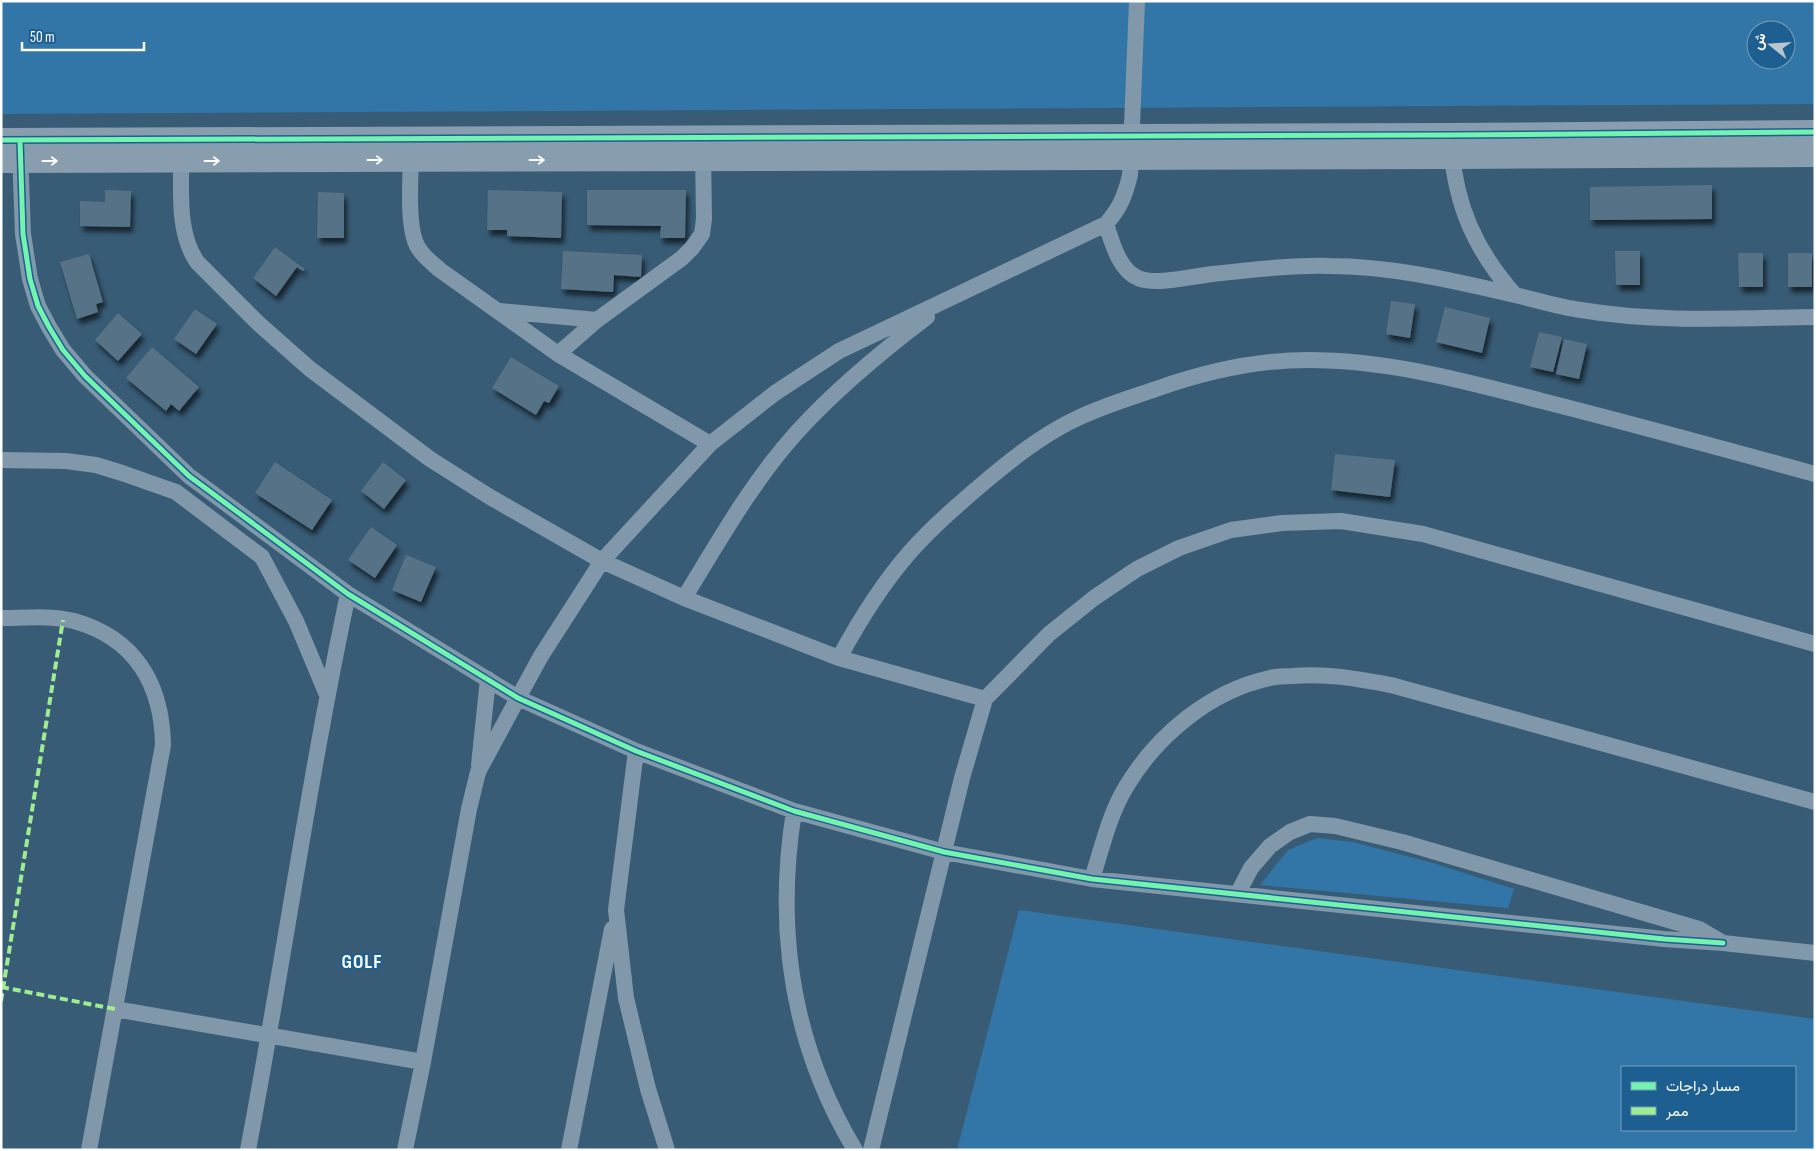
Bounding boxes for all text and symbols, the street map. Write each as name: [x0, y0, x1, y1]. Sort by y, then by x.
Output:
scale bar: [22, 20, 145, 52]
north arrow: [1746, 20, 1796, 70]
text: 50 m: [30, 28, 55, 47]
text: ش: [1748, 31, 1770, 52]
one-way arrow: [366, 155, 383, 165]
one-way arrow: [529, 155, 545, 165]
one-way arrow: [42, 156, 58, 166]
one-way arrow: [204, 156, 220, 166]
district label: GOLF: [341, 950, 383, 974]
legend: [1621, 1066, 1796, 1131]
text: مسار دراجات: [1666, 1077, 1740, 1096]
text: ممر: [1665, 1102, 1688, 1121]

